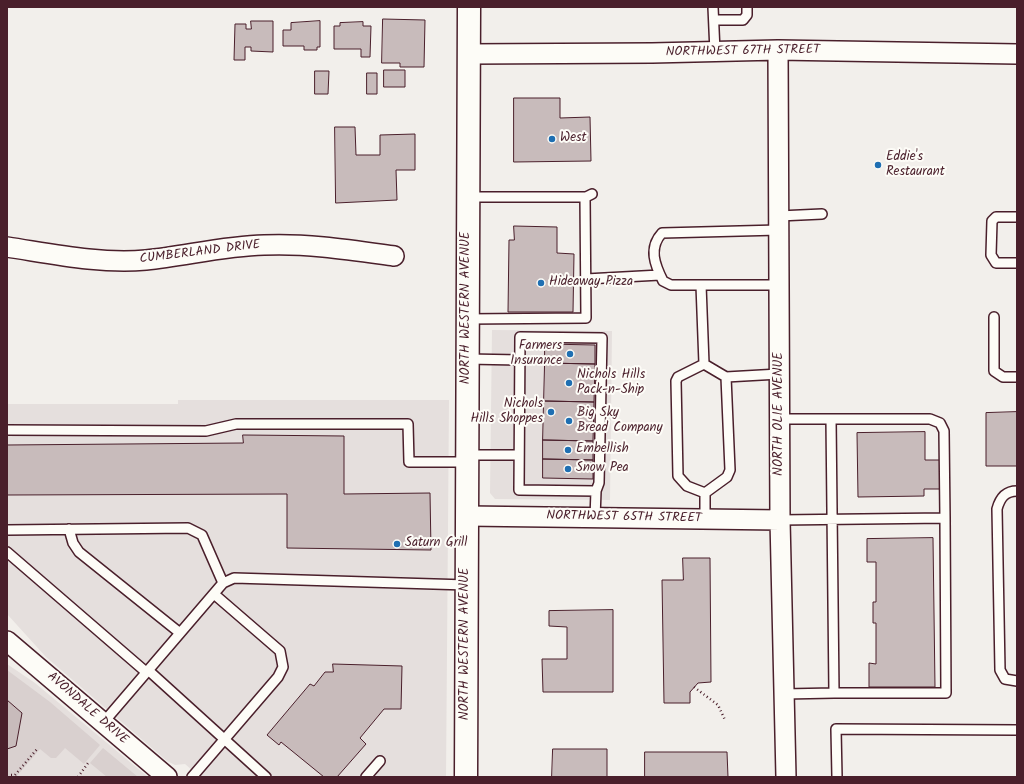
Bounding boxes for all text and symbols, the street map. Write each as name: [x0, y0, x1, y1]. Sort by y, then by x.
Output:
street label: NORTHWEST 67TH STREET: [666, 43, 820, 61]
place label: West: [560, 131, 587, 147]
marker: West: [547, 134, 557, 144]
place label: Eddie's Restaurant: [886, 150, 945, 181]
marker: Eddie's Restaurant: [873, 160, 883, 170]
street label: NORTH WESTERN AVENUE: [459, 232, 475, 384]
street label: CUMBERLAND DRIVE: [139, 238, 261, 268]
place label: Hideaway Pizza: [549, 275, 633, 291]
marker: Hideaway Pizza: [536, 278, 546, 288]
place label: Farmers Insurance: [510, 339, 562, 370]
marker: Farmers Insurance: [565, 349, 575, 359]
street label: NORTH OLIE AVENUE: [772, 352, 788, 476]
place label: Nichols Hills Pack-n-Ship: [577, 368, 645, 399]
marker: Nichols Hills Pack-n-Ship: [564, 378, 574, 388]
place label: Nichols Hills Shoppes: [470, 397, 543, 428]
place label: Big Sky Bread Company: [577, 406, 663, 437]
marker: Nichols Hills Shoppes: [546, 407, 556, 417]
marker: Big Sky Bread Company: [564, 416, 574, 426]
place label: Embellish: [576, 442, 629, 458]
marker: Embellish: [563, 445, 573, 455]
place label: Snow Pea: [576, 461, 629, 477]
marker: Snow Pea: [563, 464, 573, 474]
street label: NORTHWEST 65TH STREET: [546, 509, 702, 527]
place label: Saturn Grill: [405, 536, 467, 552]
marker: Saturn Grill: [392, 539, 402, 549]
street label: NORTH WESTERN AVENUE: [458, 568, 474, 720]
street label: AVONDALE DRIVE: [43, 670, 131, 748]

